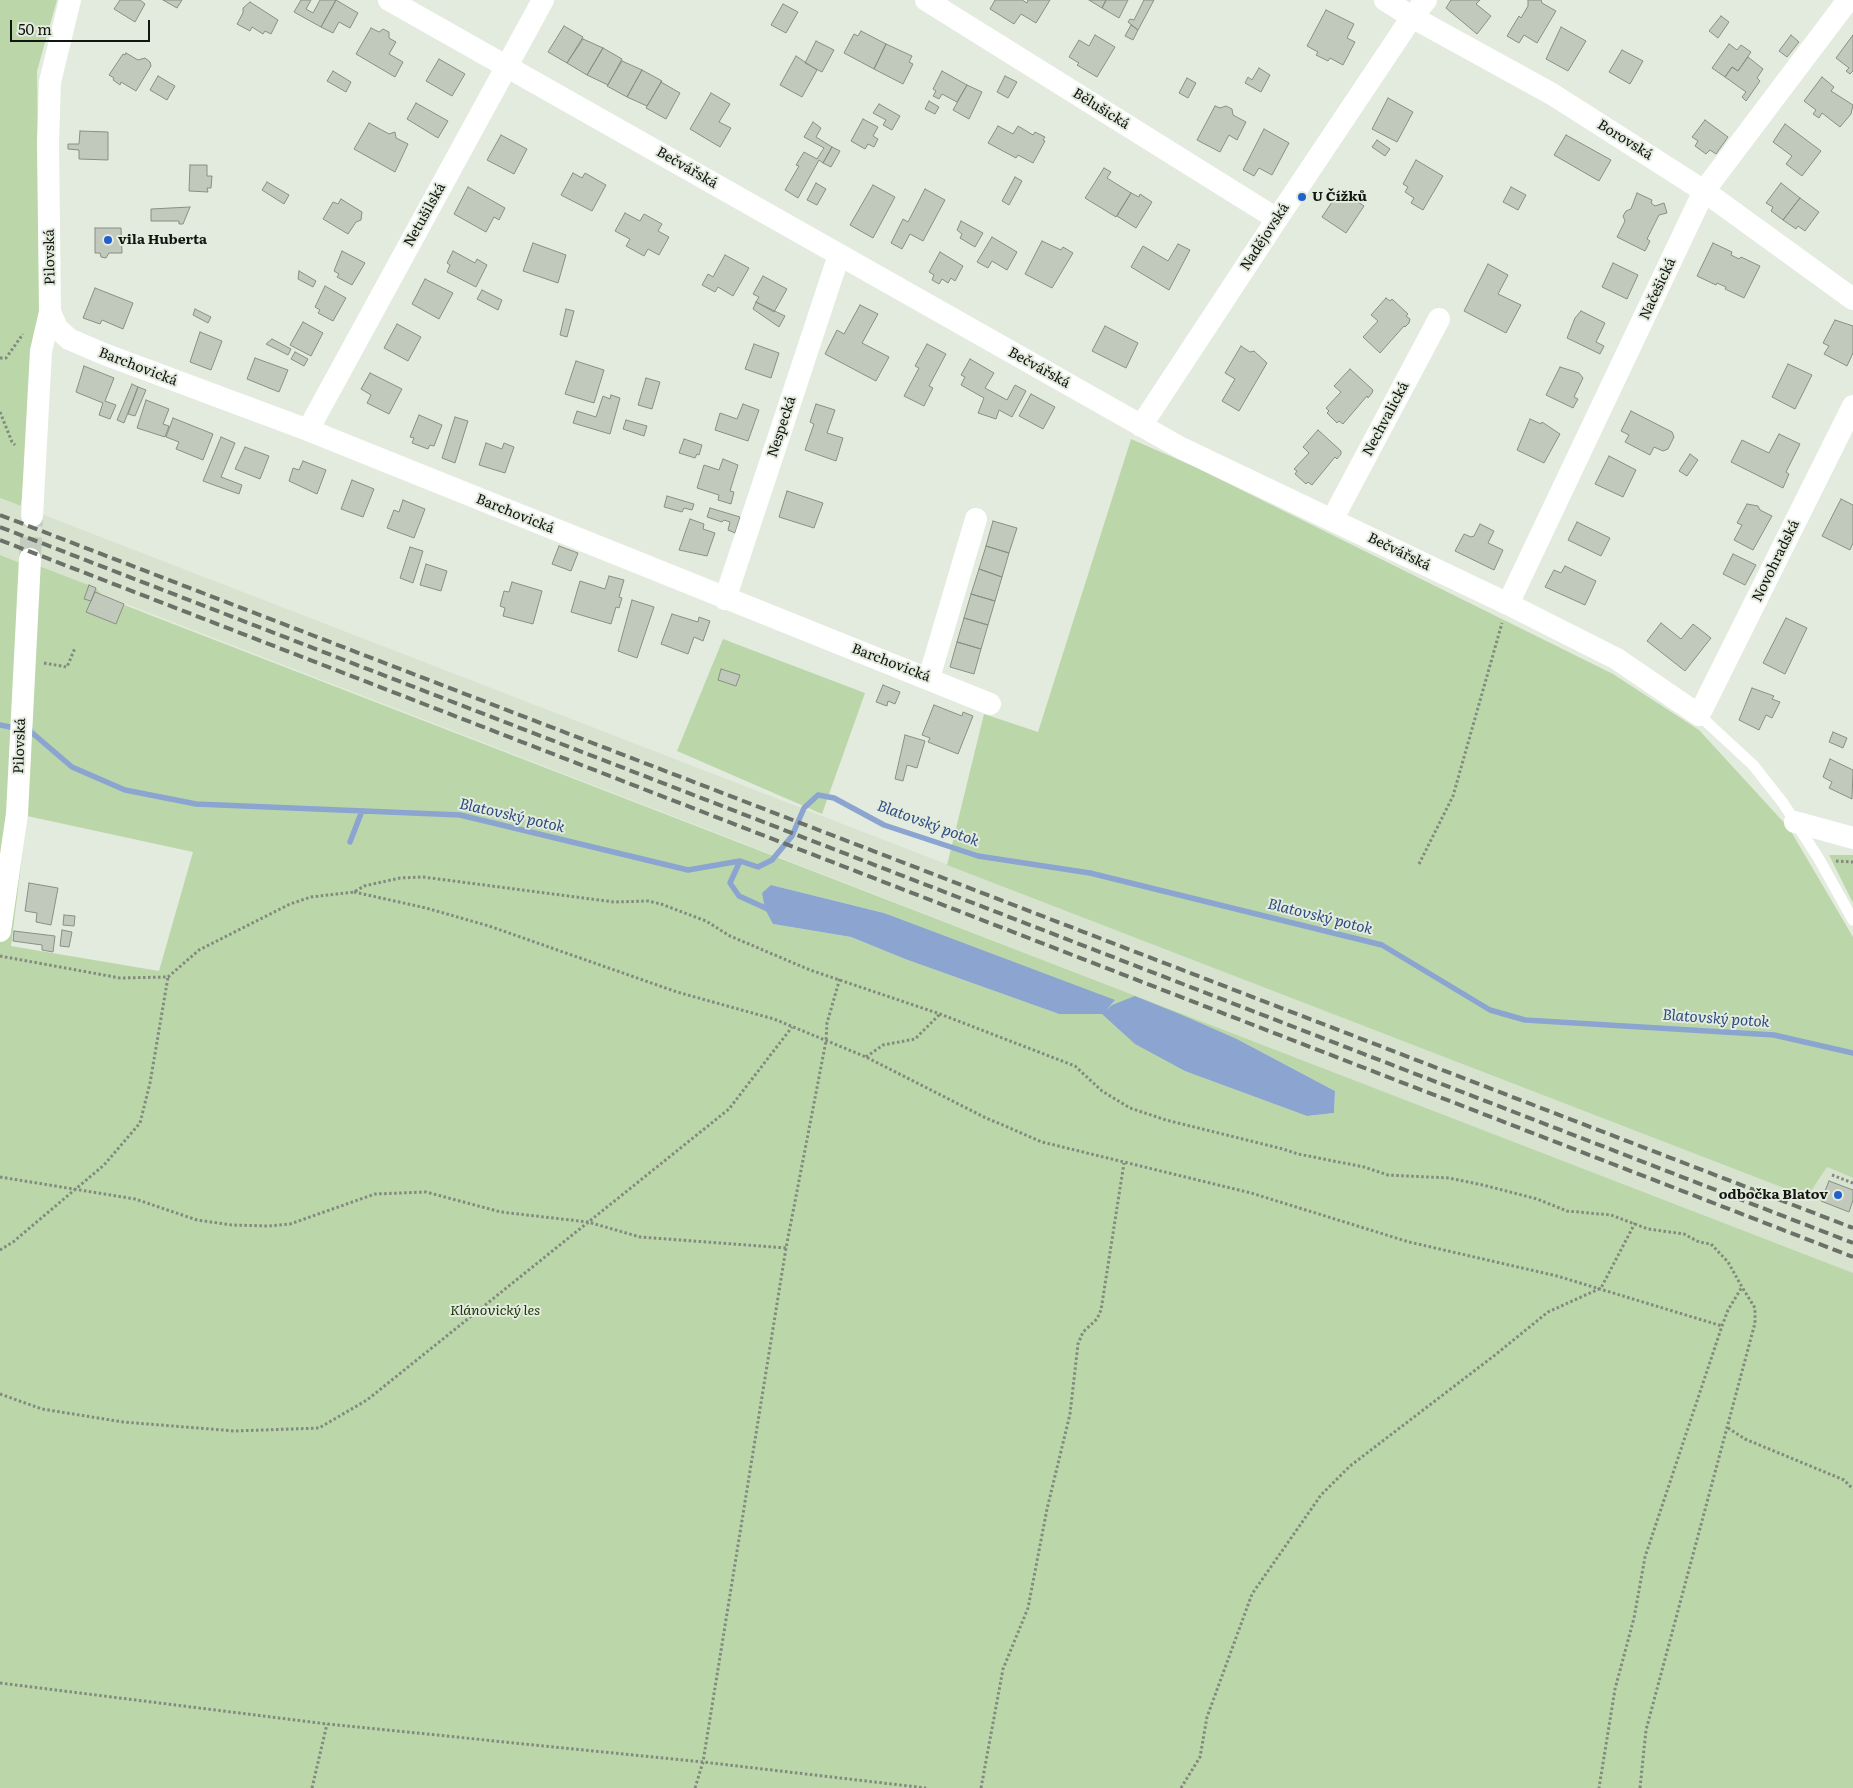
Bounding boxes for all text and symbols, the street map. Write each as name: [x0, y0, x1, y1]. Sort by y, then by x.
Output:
scale bar: [12, 10, 152, 42]
text: 50 m: [18, 17, 52, 40]
street label: Bělušická: [1070, 85, 1132, 133]
street label: Borovská: [1594, 116, 1656, 164]
street label: Bečvářská: [653, 144, 721, 192]
street label: Netušilská: [401, 180, 449, 250]
place label: U Čížků: [1312, 189, 1367, 205]
marker: U Čížků: [1296, 191, 1308, 203]
street label: Nadějovská: [1237, 200, 1293, 274]
street label: Pilovská: [41, 229, 59, 285]
place label: vila Huberta: [118, 232, 207, 248]
marker: vila Huberta: [102, 234, 114, 246]
street label: Načešická: [1636, 255, 1680, 323]
street label: Barchovická: [96, 344, 180, 390]
street label: Bečvářská: [1005, 344, 1073, 392]
street label: Nechvalická: [1359, 379, 1413, 459]
street label: Nespecká: [764, 394, 800, 460]
street label: Barchovická: [473, 491, 557, 537]
street label: Novohradská: [1749, 517, 1803, 605]
street label: Bečvářská: [1365, 530, 1433, 574]
street label: Barchovická: [849, 640, 933, 686]
street label: Pilovská: [11, 718, 29, 774]
water label: Blatovský potok: [458, 795, 566, 837]
water label: Blatovský potok: [874, 797, 982, 851]
water label: Blatovský potok: [1266, 895, 1374, 939]
water label: Blatovský potok: [1662, 1006, 1770, 1032]
place label: odbočka Blatov: [1719, 1187, 1828, 1203]
marker: odbočka Blatov: [1832, 1189, 1844, 1201]
park label: Klánovický les: [450, 1303, 540, 1319]

